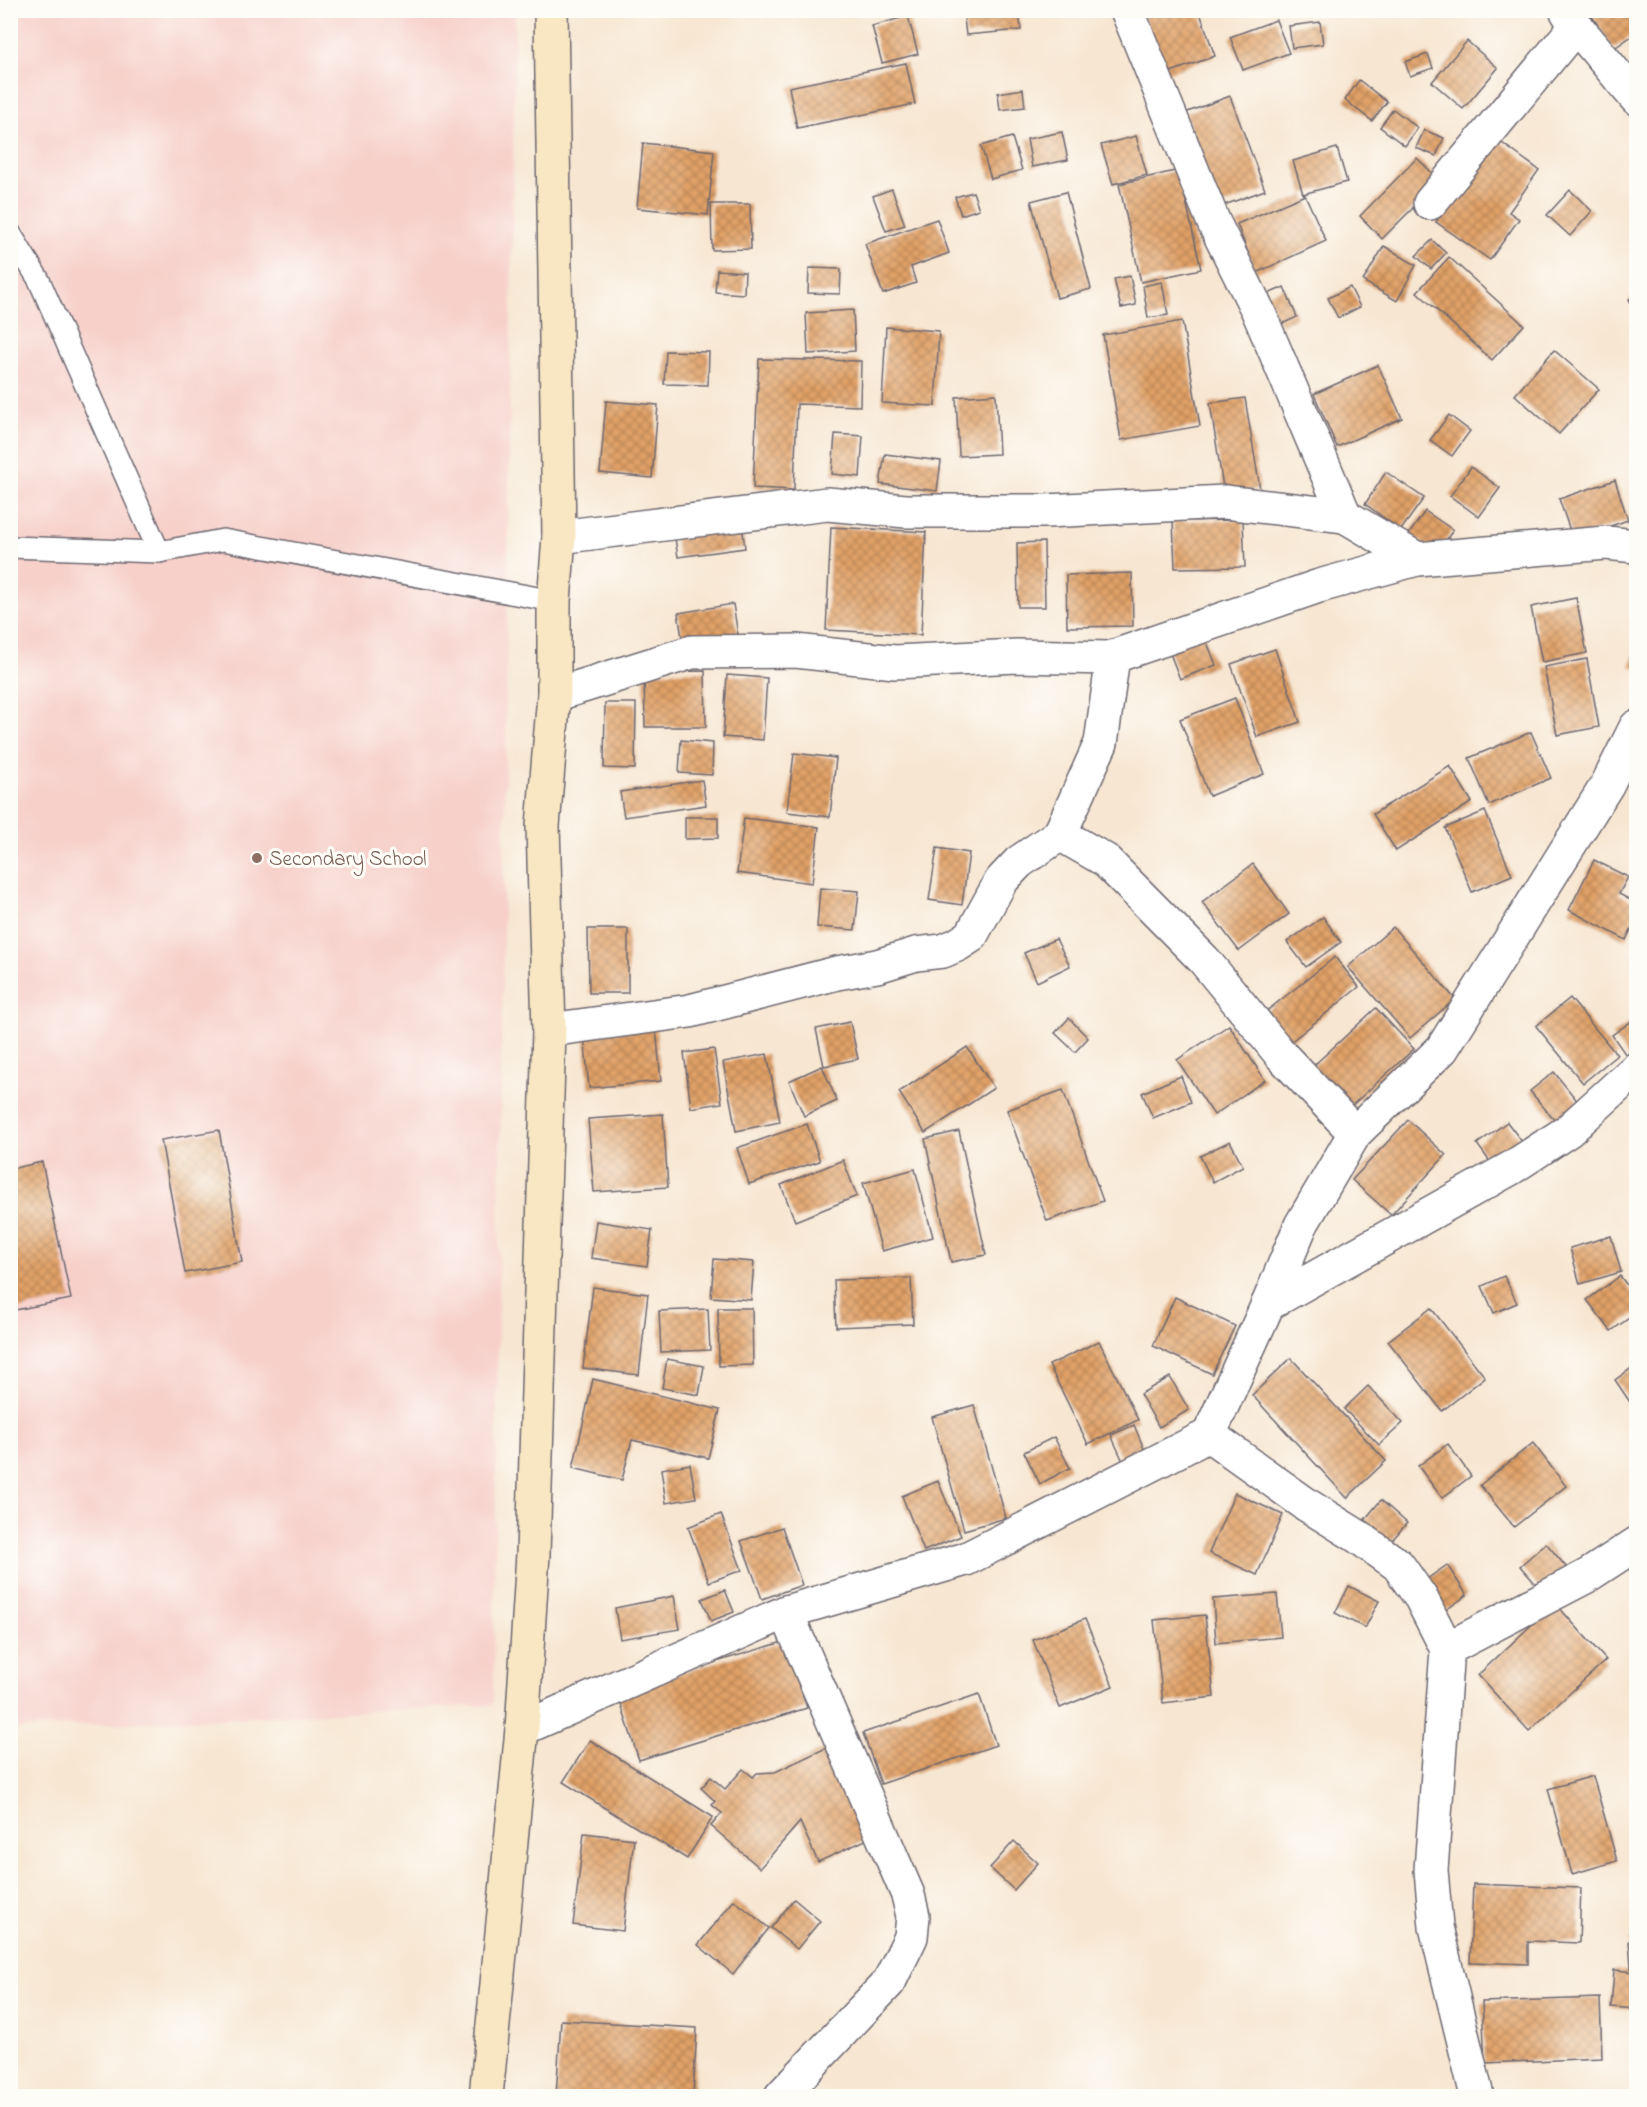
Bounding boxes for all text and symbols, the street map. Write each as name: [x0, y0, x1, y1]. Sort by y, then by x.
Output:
place label: Secondary School: [269, 845, 427, 877]
marker: Secondary School: [250, 851, 264, 865]

